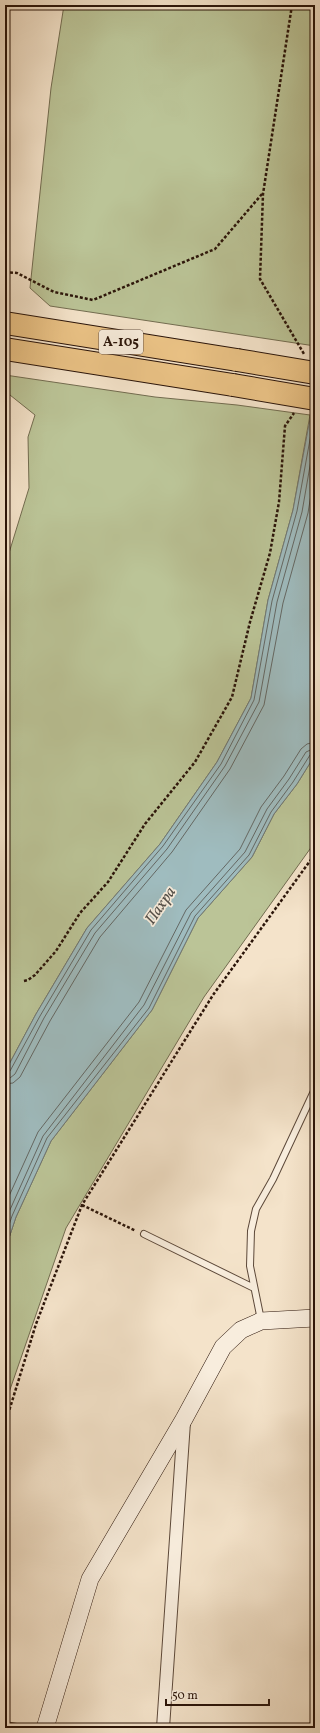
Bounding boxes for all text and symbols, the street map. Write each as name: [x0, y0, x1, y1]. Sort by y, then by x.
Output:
road number: А-105: [99, 330, 143, 354]
water label: Пахра: [140, 882, 182, 929]
scale bar: [166, 1681, 269, 1707]
text: 50 m: [172, 1688, 198, 1704]

